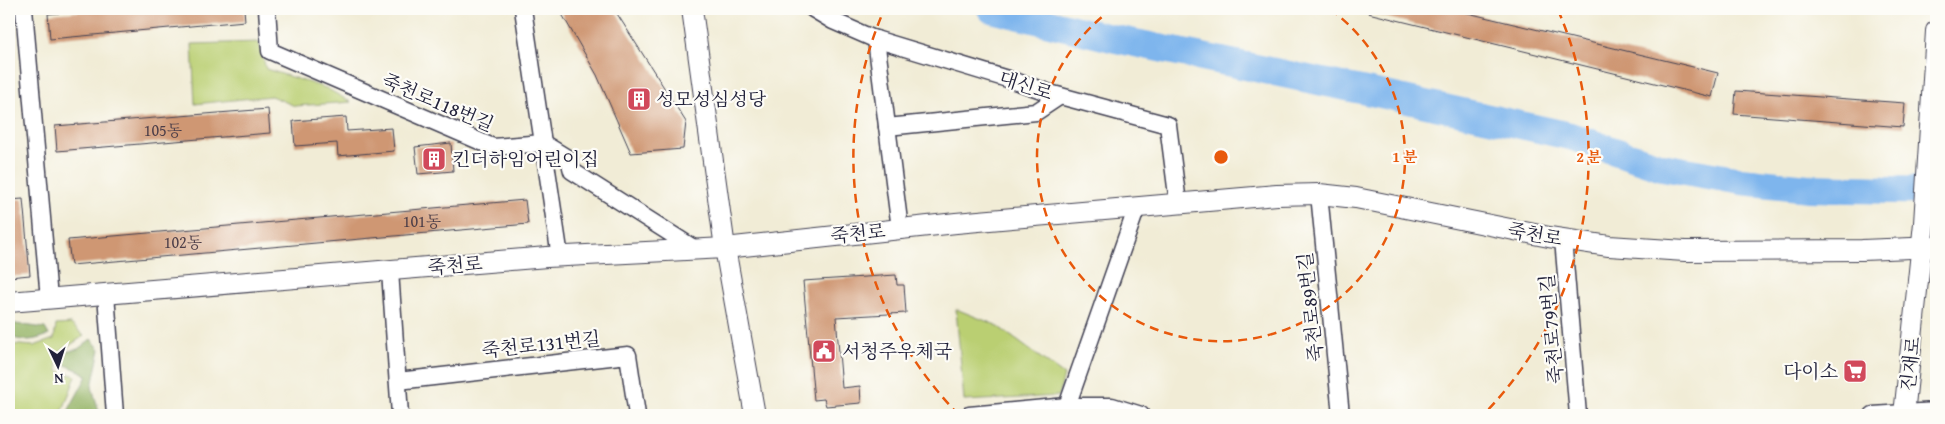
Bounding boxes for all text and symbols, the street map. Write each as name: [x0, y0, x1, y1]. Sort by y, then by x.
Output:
street label: 대신로: [995, 63, 1057, 107]
street label: 죽천로118번길: [378, 66, 498, 138]
place label: 성모성심성당: [656, 85, 767, 113]
building icon: 성모성심성당: [626, 86, 652, 112]
house number: 105동: [144, 118, 183, 142]
place label: 킨더하임어린이집: [452, 145, 599, 173]
building icon: 킨더하임어린이집: [421, 146, 447, 172]
text: 1 분: [1392, 146, 1418, 167]
text: 2 분: [1576, 146, 1602, 167]
centre of rings: [1212, 148, 1230, 166]
house number: 101동: [403, 209, 442, 233]
street label: 죽천로: [1505, 215, 1565, 253]
street label: 죽천로: [829, 216, 887, 250]
house number: 102동: [164, 230, 203, 254]
street label: 죽천로: [426, 249, 484, 281]
street label: 죽천로89번길: [1290, 251, 1330, 363]
street label: 죽천로79번길: [1532, 273, 1570, 385]
street label: 죽천로131번길: [480, 324, 602, 364]
street label: 진재로: [1893, 335, 1927, 393]
place label: 서청주우체국: [842, 337, 952, 365]
public building icon: 서청주우체국: [811, 338, 837, 364]
north arrow: [32, 342, 82, 392]
place label: 다이소: [1783, 357, 1838, 385]
supermarket icon: 다이소: [1842, 358, 1868, 384]
text: N: [53, 369, 64, 389]

